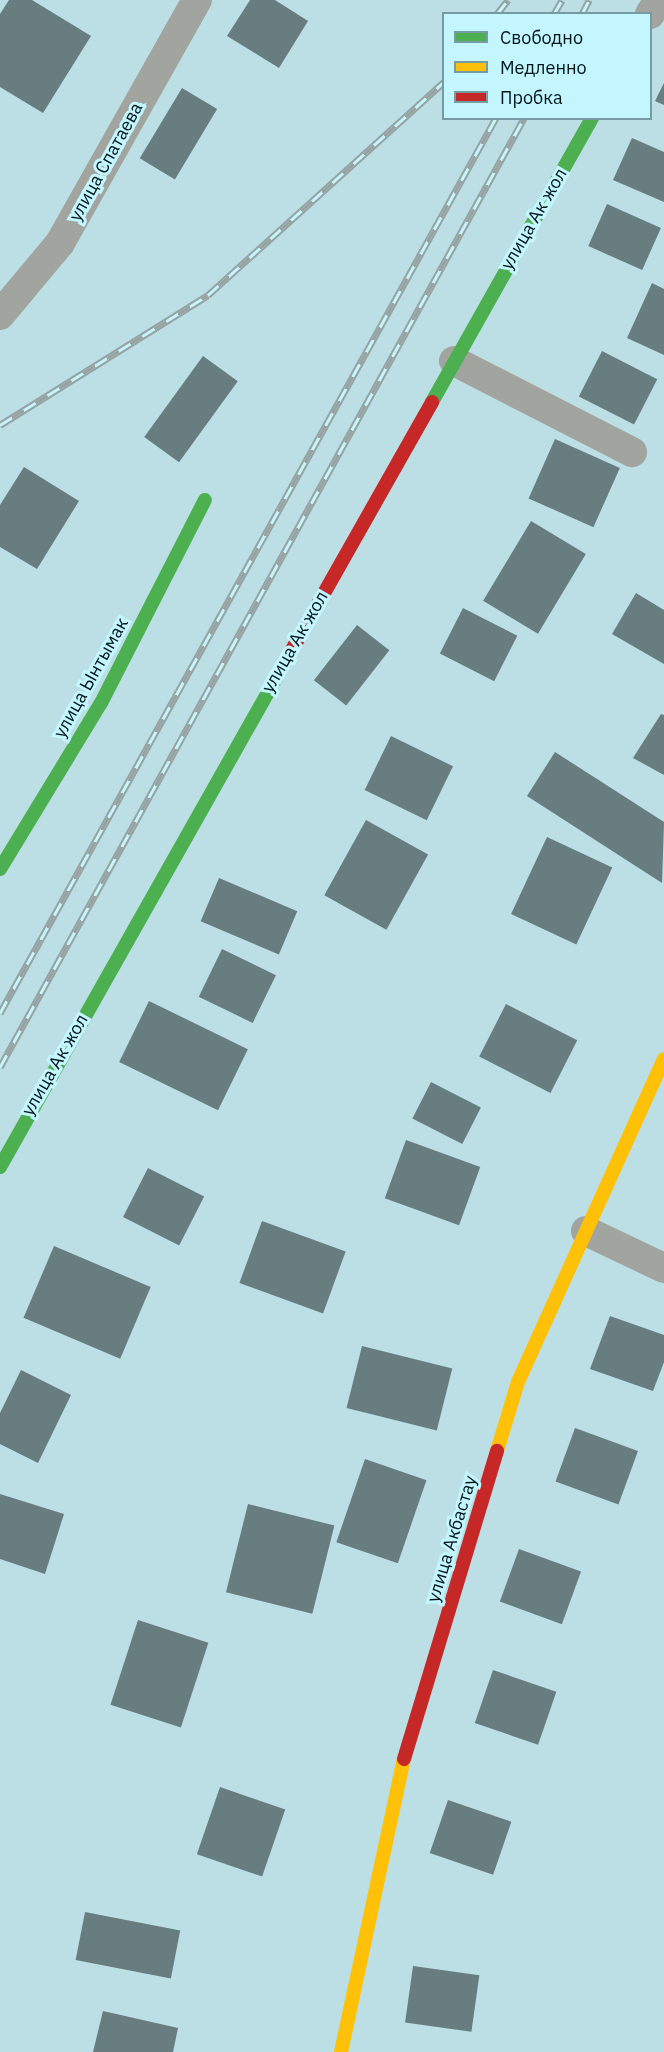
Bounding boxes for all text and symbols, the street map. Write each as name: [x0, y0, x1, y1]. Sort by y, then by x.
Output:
legend: [442, 12, 652, 120]
text: Свободно: [500, 26, 583, 49]
text: Медленно: [500, 56, 587, 79]
text: Пробка: [500, 86, 563, 109]
street label: улица Спатаева: [65, 99, 147, 225]
street label: улица Ак жол: [496, 164, 572, 274]
street label: улица Ак жол: [257, 587, 333, 697]
street label: улица Ынтымак: [49, 614, 133, 742]
street label: улица Ак жол: [17, 1010, 93, 1120]
street label: улица Акбастау: [422, 1473, 482, 1605]

